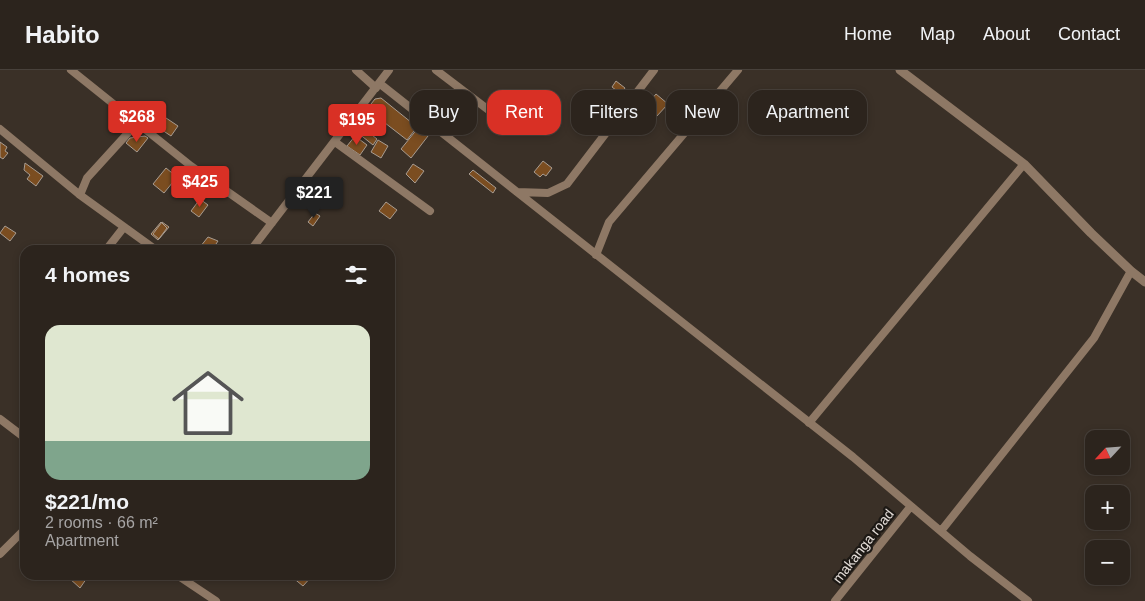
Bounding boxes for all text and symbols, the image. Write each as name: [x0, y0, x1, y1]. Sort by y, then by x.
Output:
text: Habito: [25, 21, 100, 48]
text: Home: [844, 24, 892, 44]
text: Map: [920, 24, 955, 44]
text: About: [983, 24, 1030, 44]
text: Contact: [1058, 24, 1120, 44]
chip: Buy: [410, 90, 477, 135]
chip: Rent: [487, 90, 561, 135]
chip: Filters: [571, 90, 656, 135]
chip: New: [666, 90, 738, 135]
chip: Apartment: [748, 90, 867, 135]
pin: $268: [107, 100, 167, 143]
pin: $195: [327, 104, 387, 146]
text: $268: [119, 108, 155, 125]
text: $195: [339, 111, 375, 128]
pin: $425: [170, 166, 230, 208]
text: $425: [182, 173, 218, 190]
pin: $221: [284, 176, 344, 219]
text: $221: [296, 184, 332, 201]
icon: filters: [342, 261, 370, 289]
text: 4 homes: [45, 263, 130, 286]
icon: home: [163, 358, 253, 448]
north arrow: [1085, 430, 1130, 475]
map controls: [1085, 430, 1130, 585]
button: +: [1085, 485, 1130, 530]
text: $221/mo: [45, 490, 129, 513]
street label: makanga road: [829, 506, 897, 586]
text: 2 rooms · 66 m²: [45, 514, 158, 531]
text: Apartment: [45, 532, 119, 549]
button: −: [1085, 540, 1130, 585]

